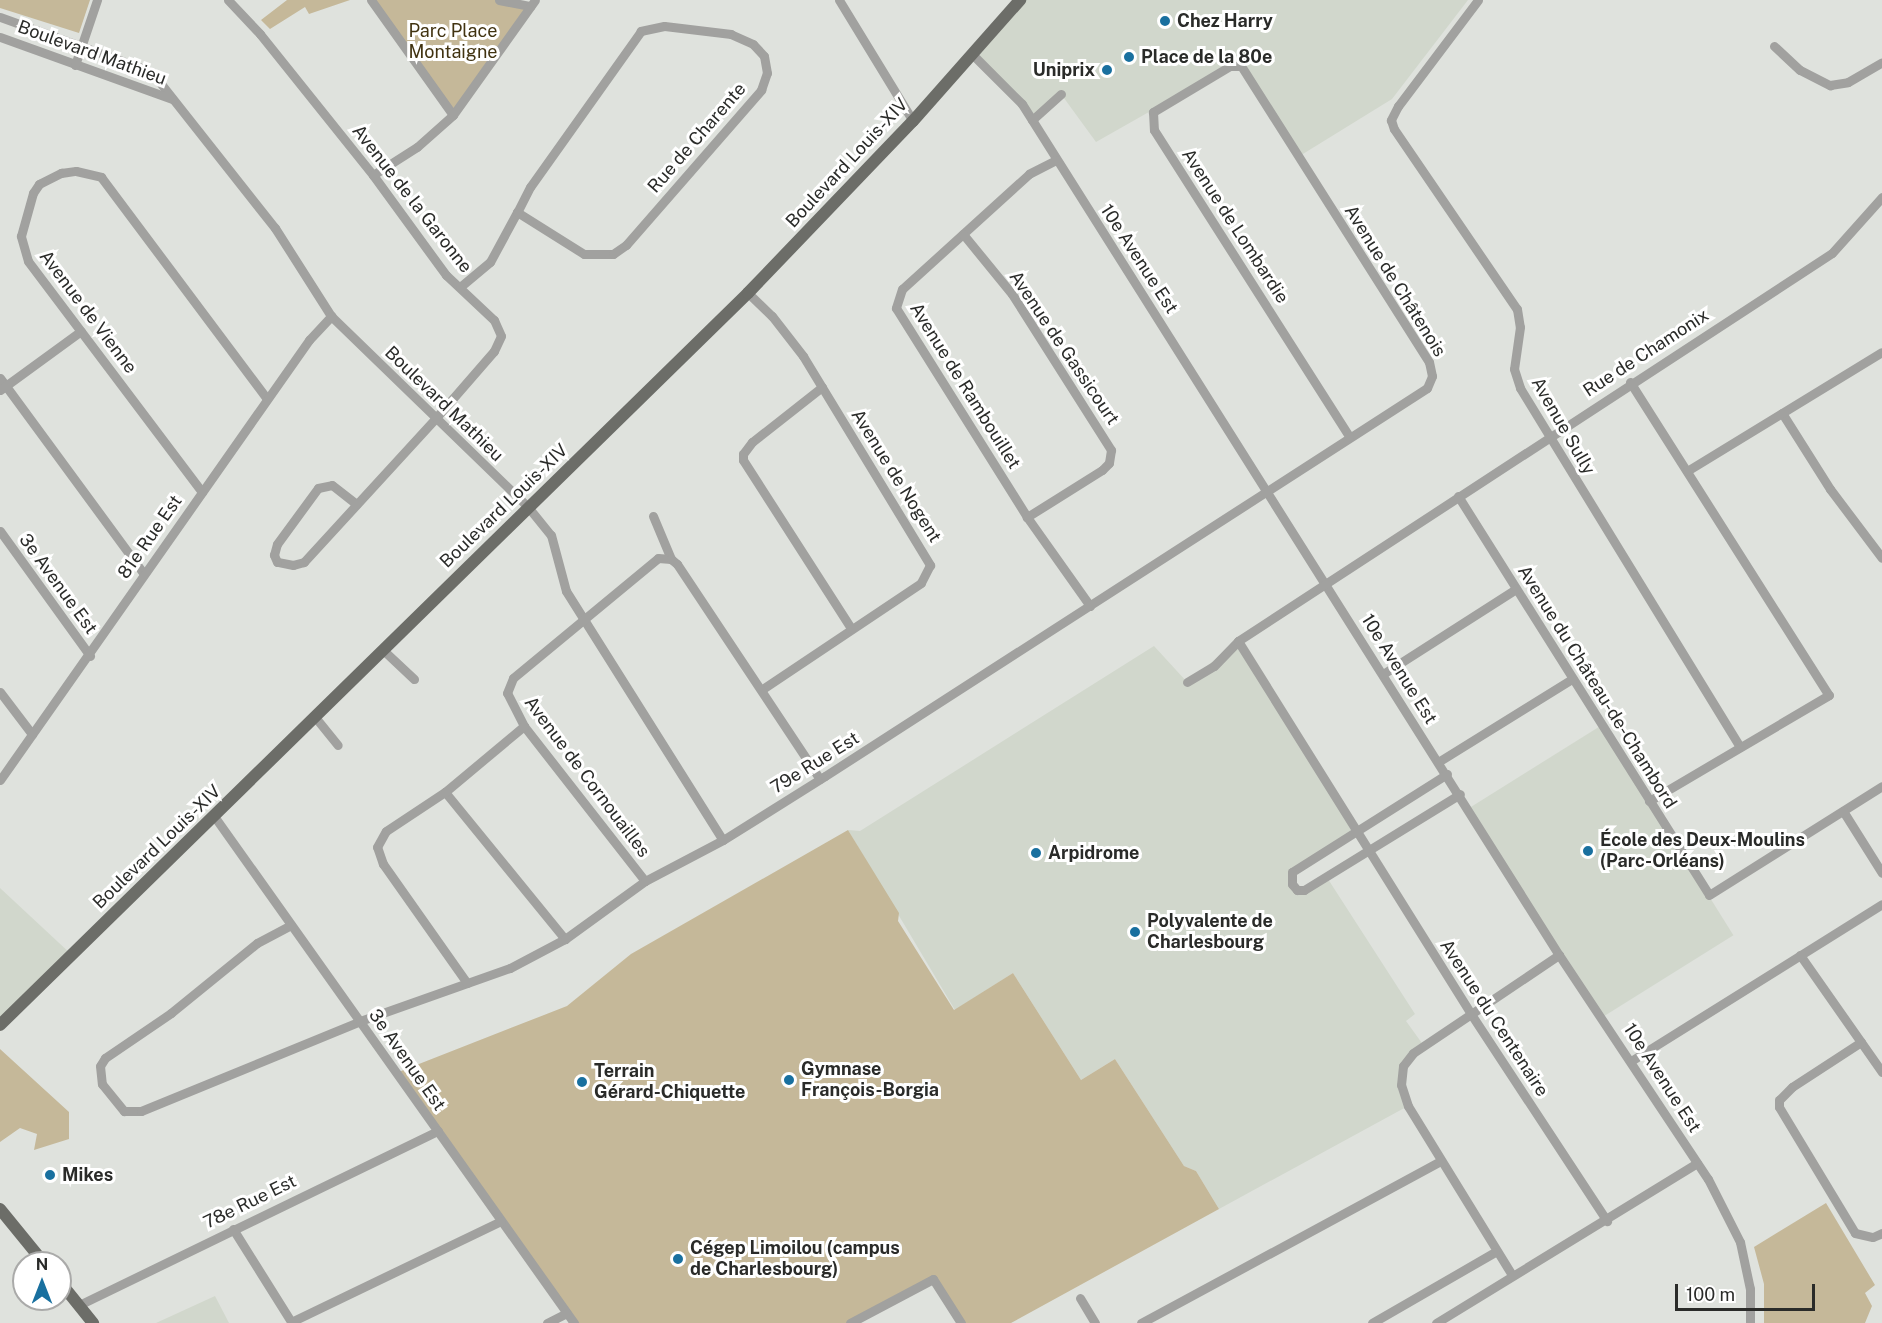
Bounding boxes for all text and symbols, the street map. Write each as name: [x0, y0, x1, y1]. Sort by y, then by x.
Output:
place label: Chez Harry: [1177, 10, 1273, 32]
marker: Chez Harry: [1158, 14, 1172, 28]
street label: Boulevard Mathieu: [15, 16, 169, 90]
park label: Parc Place Montaigne: [408, 21, 498, 63]
place label: Place de la 80e: [1141, 46, 1273, 68]
marker: Place de la 80e: [1122, 50, 1136, 64]
place label: Uniprix: [1033, 59, 1095, 81]
marker: Uniprix: [1100, 63, 1114, 77]
street label: Rue de Charente: [643, 78, 751, 198]
street label: Boulevard Louis-XIV: [781, 94, 913, 232]
street label: Avenue de la Garonne: [347, 120, 477, 278]
street label: Avenue de Lombardie: [1177, 145, 1293, 307]
street label: 10e Avenue Est: [1096, 200, 1182, 318]
street label: Avenue de Châtenois: [1340, 201, 1450, 361]
street label: Avenue de Vienne: [34, 246, 142, 378]
street label: Avenue de Gassicourt: [1004, 267, 1124, 429]
street label: Avenue de Rambouillet: [905, 299, 1025, 473]
street label: Rue de Chamonix: [1579, 304, 1713, 402]
street label: Boulevard Mathieu: [380, 342, 508, 466]
street label: Avenue Sully: [1526, 374, 1600, 478]
street label: Avenue de Nogent: [846, 405, 946, 547]
street label: Boulevard Louis-XIV: [436, 439, 572, 573]
street label: 81e Rue Est: [113, 491, 187, 583]
street label: 3e Avenue Est: [14, 530, 102, 638]
street label: Avenue du Château-de-Chambord: [1513, 561, 1681, 813]
street label: 10e Avenue Est: [1356, 610, 1442, 728]
street label: Avenue de Cornouailles: [519, 692, 655, 862]
street label: 79e Rue Est: [767, 727, 863, 799]
street label: Boulevard Louis-XIV: [89, 780, 225, 914]
place label: École des Deux-Moulins (Parc-Orléans): [1600, 830, 1805, 872]
place label: Arpidrome: [1048, 842, 1139, 864]
marker: École des Deux-Moulins (Parc-Orléans): [1581, 844, 1595, 858]
marker: Arpidrome: [1029, 846, 1043, 860]
place label: Polyvalente de Charlesbourg: [1147, 911, 1273, 954]
marker: Polyvalente de Charlesbourg: [1128, 925, 1142, 939]
street label: Avenue du Centenaire: [1435, 935, 1553, 1101]
street label: 3e Avenue Est: [364, 1005, 450, 1115]
street label: 10e Avenue Est: [1619, 1019, 1705, 1137]
place label: Gymnase François-Borgia: [801, 1059, 939, 1102]
place label: Terrain Gérard-Chiquette: [594, 1061, 745, 1104]
marker: Gymnase François-Borgia: [782, 1073, 796, 1087]
marker: Terrain Gérard-Chiquette: [575, 1075, 589, 1089]
place label: Mikes: [62, 1164, 113, 1186]
marker: Mikes: [43, 1168, 57, 1182]
street label: 78e Rue Est: [200, 1170, 300, 1234]
place label: Cégep Limoilou (campus de Charlesbourg): [690, 1238, 900, 1280]
north arrow: [12, 1251, 72, 1311]
marker: Cégep Limoilou (campus de Charlesbourg): [671, 1252, 685, 1266]
text: N: [36, 1255, 48, 1274]
scale bar: [1678, 1272, 1818, 1310]
text: 100 m: [1686, 1284, 1735, 1305]

